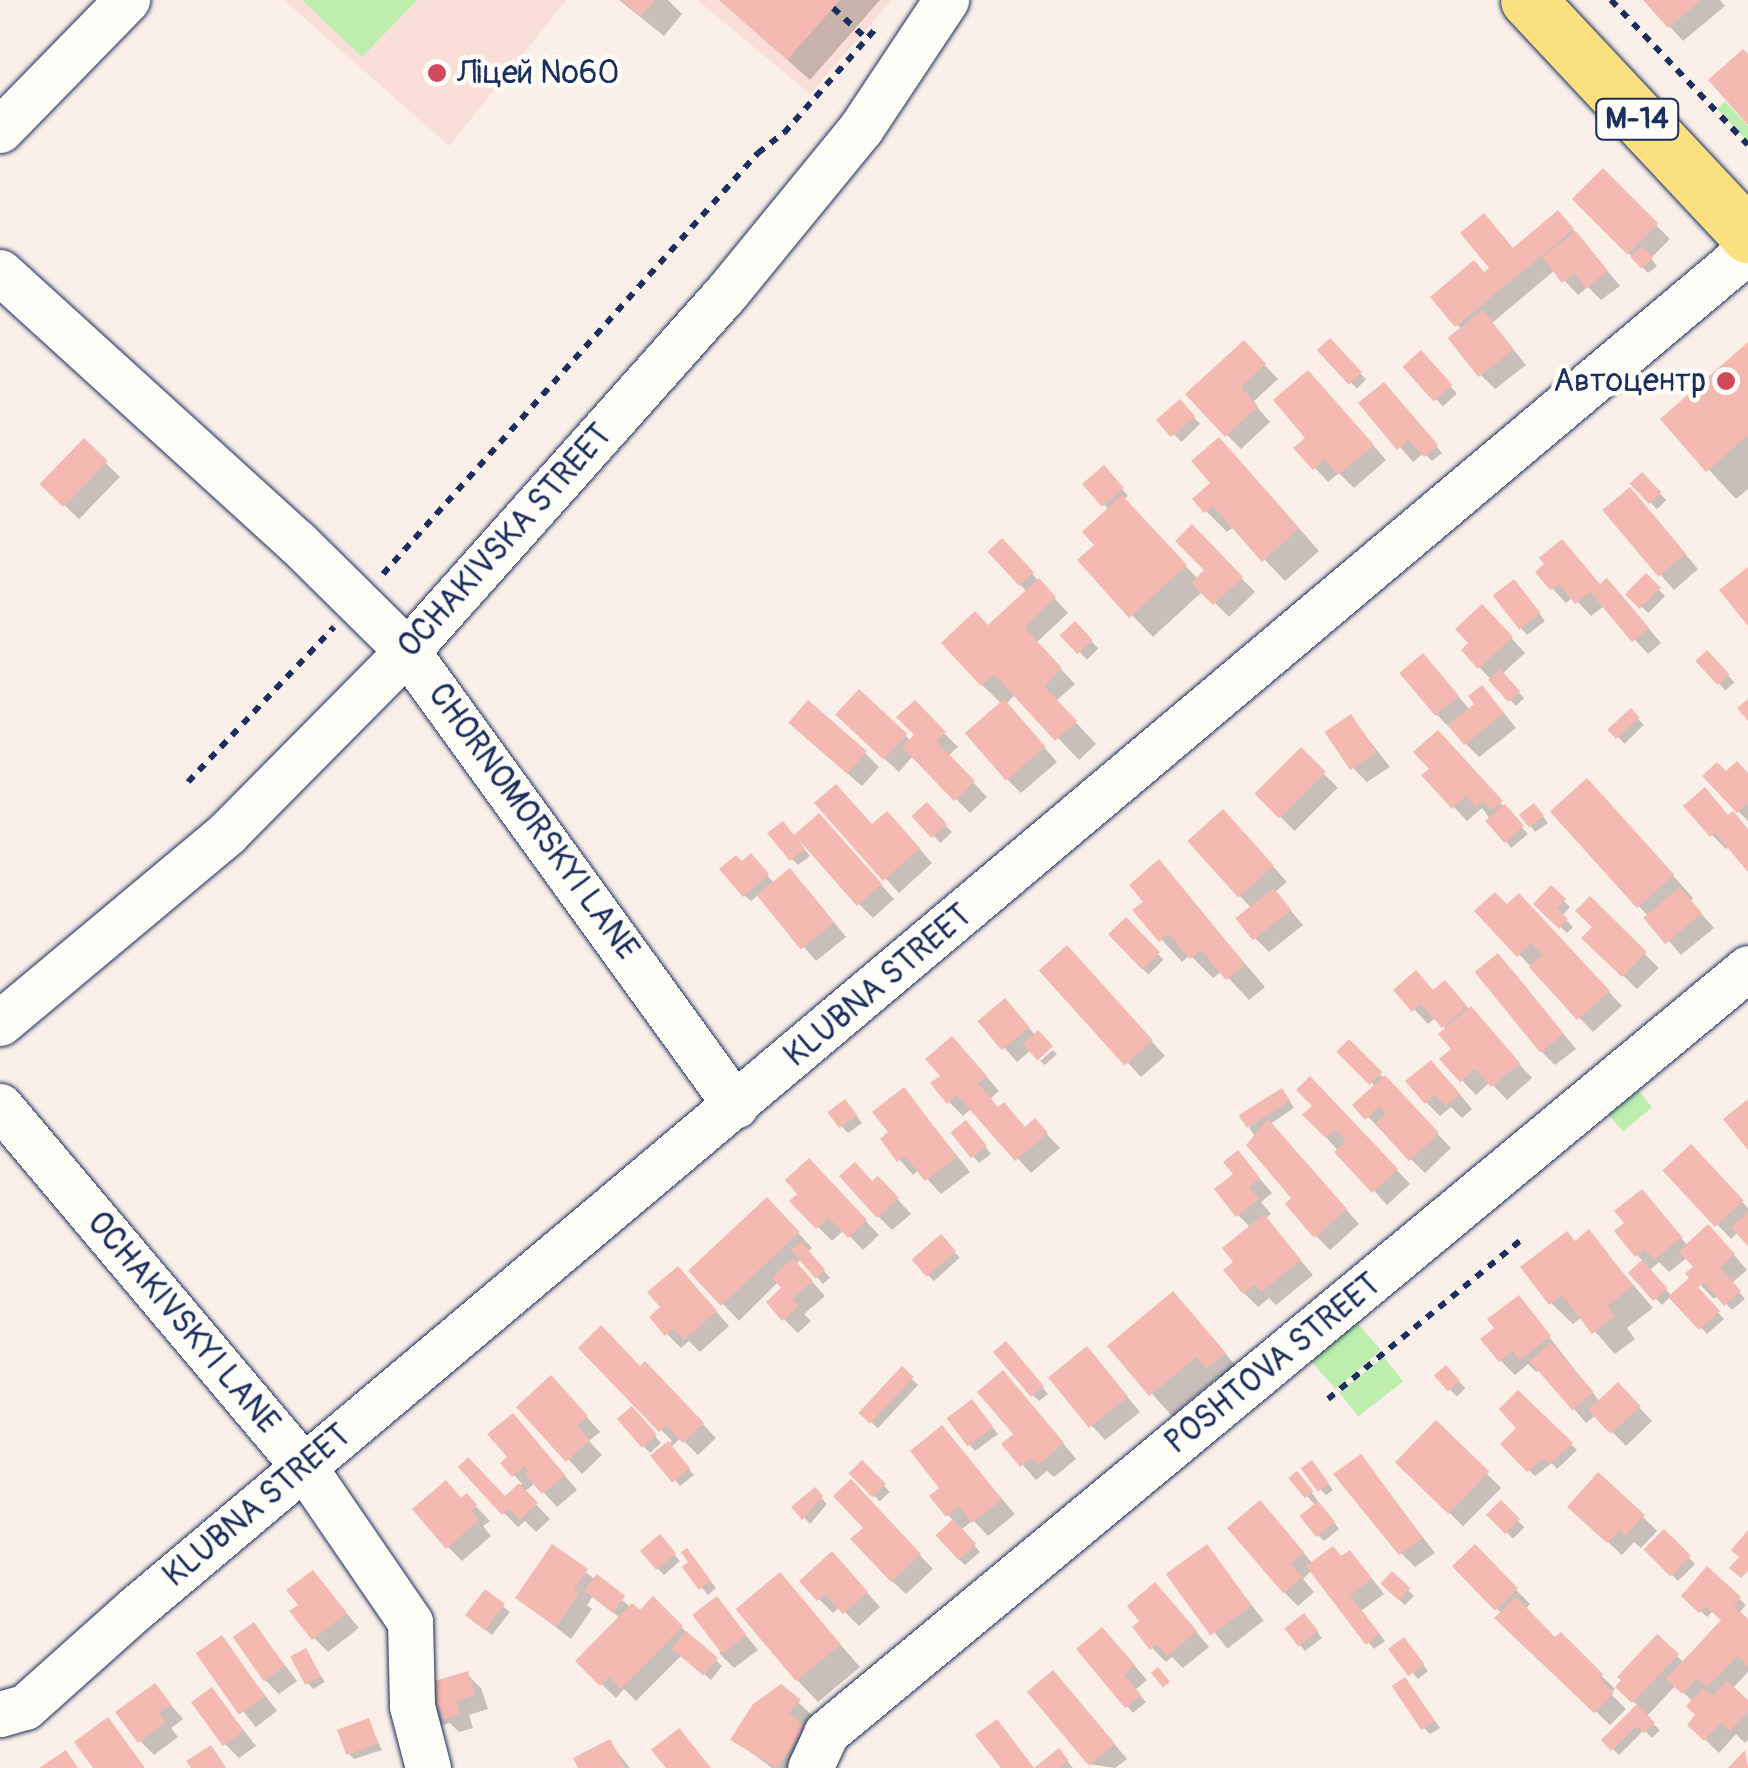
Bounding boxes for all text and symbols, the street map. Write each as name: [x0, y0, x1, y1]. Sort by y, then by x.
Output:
place label: Ліцей №60: [457, 54, 619, 92]
marker: Ліцей №60: [426, 62, 448, 84]
road number: М-14: [1594, 94, 1680, 144]
place label: Автоцентр: [1553, 362, 1706, 400]
marker: Автоцентр: [1715, 370, 1737, 392]
street label: OCHAKIVSKA STREET: [390, 417, 620, 665]
street label: CHORNOMORSKYI LANE: [420, 676, 646, 968]
street label: KLUBNA STREET: [777, 897, 979, 1075]
street label: OCHAKIVSKYI LANE: [79, 1204, 287, 1442]
street label: POSHTOVA STREET: [1158, 1266, 1388, 1462]
street label: KLUBNA STREET: [156, 1417, 358, 1595]

